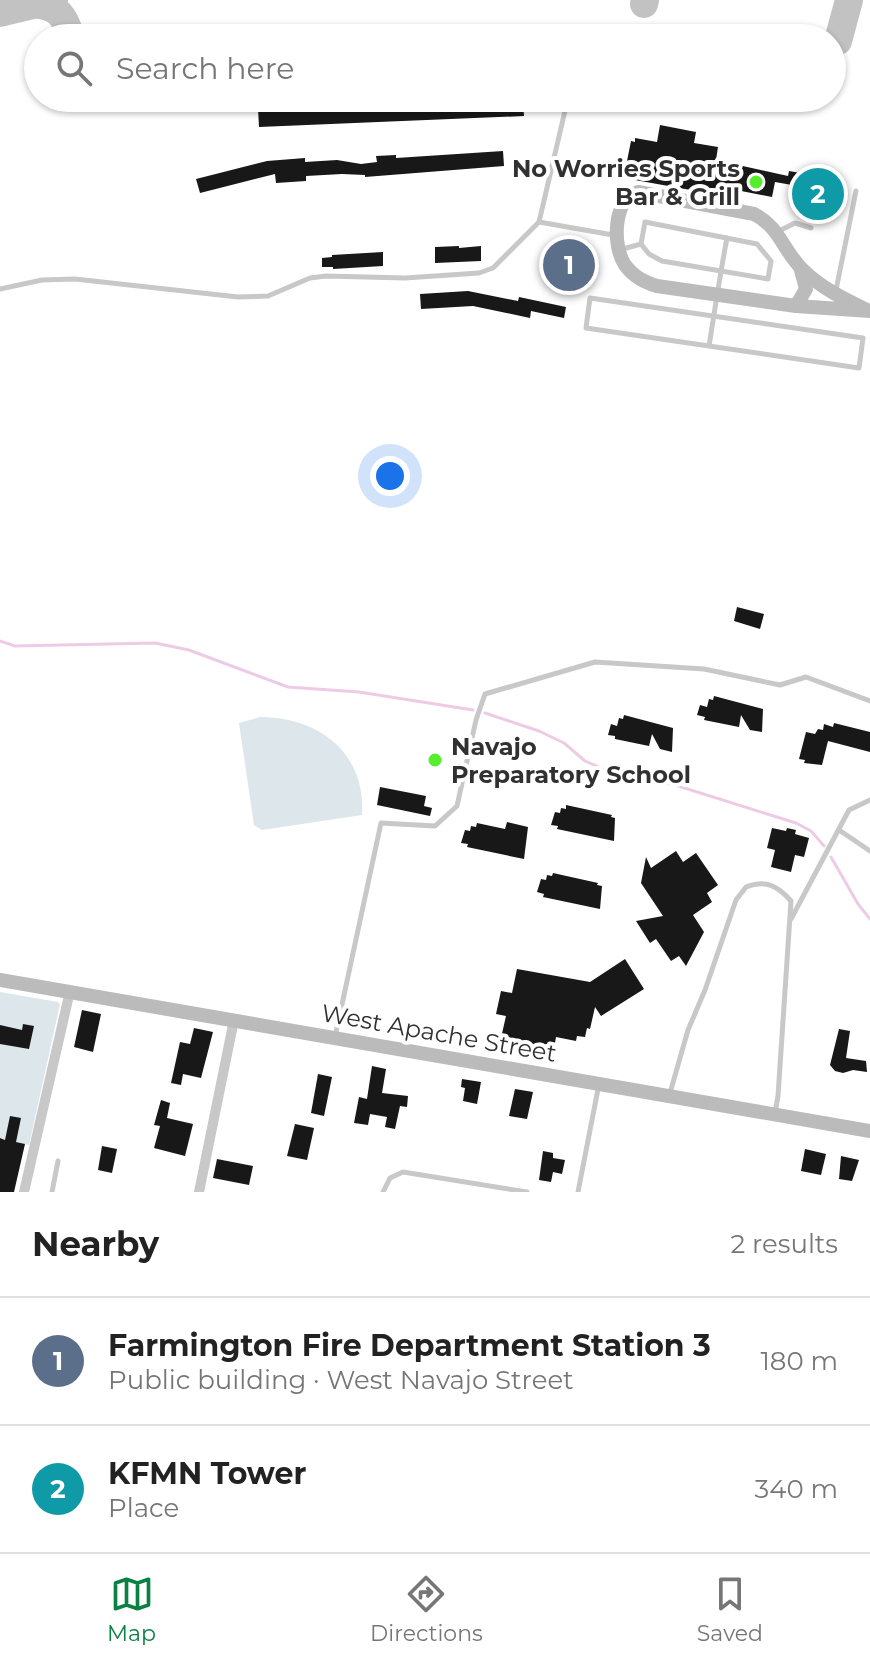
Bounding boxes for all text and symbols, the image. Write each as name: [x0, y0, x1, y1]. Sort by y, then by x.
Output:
search box: [24, 24, 846, 112]
icon: search: [52, 46, 96, 90]
text: Search here: [116, 50, 294, 87]
place label: No Worries Sports Bar & Grill: [512, 154, 740, 211]
pin: 2: [792, 164, 844, 224]
marker: No Worries Sports Bar & Grill: [747, 173, 765, 191]
pin: 1: [543, 235, 595, 295]
your location: [370, 456, 410, 496]
place label: Navajo Preparatory School: [451, 732, 691, 789]
marker: Navajo Preparatory School: [426, 751, 444, 769]
street label: West Apache Street: [319, 998, 559, 1068]
text: Nearby: [32, 1223, 159, 1265]
text: 2 results: [730, 1228, 838, 1260]
text: Farmington Fire Department Station 3: [108, 1327, 711, 1364]
text: 1: [53, 1345, 63, 1377]
text: 180 m: [760, 1345, 838, 1377]
text: Public building · West Navajo Street: [108, 1364, 574, 1396]
text: KFMN Tower: [108, 1455, 306, 1492]
text: 2: [50, 1473, 66, 1505]
text: 340 m: [755, 1473, 838, 1505]
text: Place: [108, 1492, 179, 1524]
tab: Map: [107, 1572, 156, 1647]
tab: Directions: [370, 1572, 483, 1647]
tab: Saved: [697, 1572, 763, 1647]

